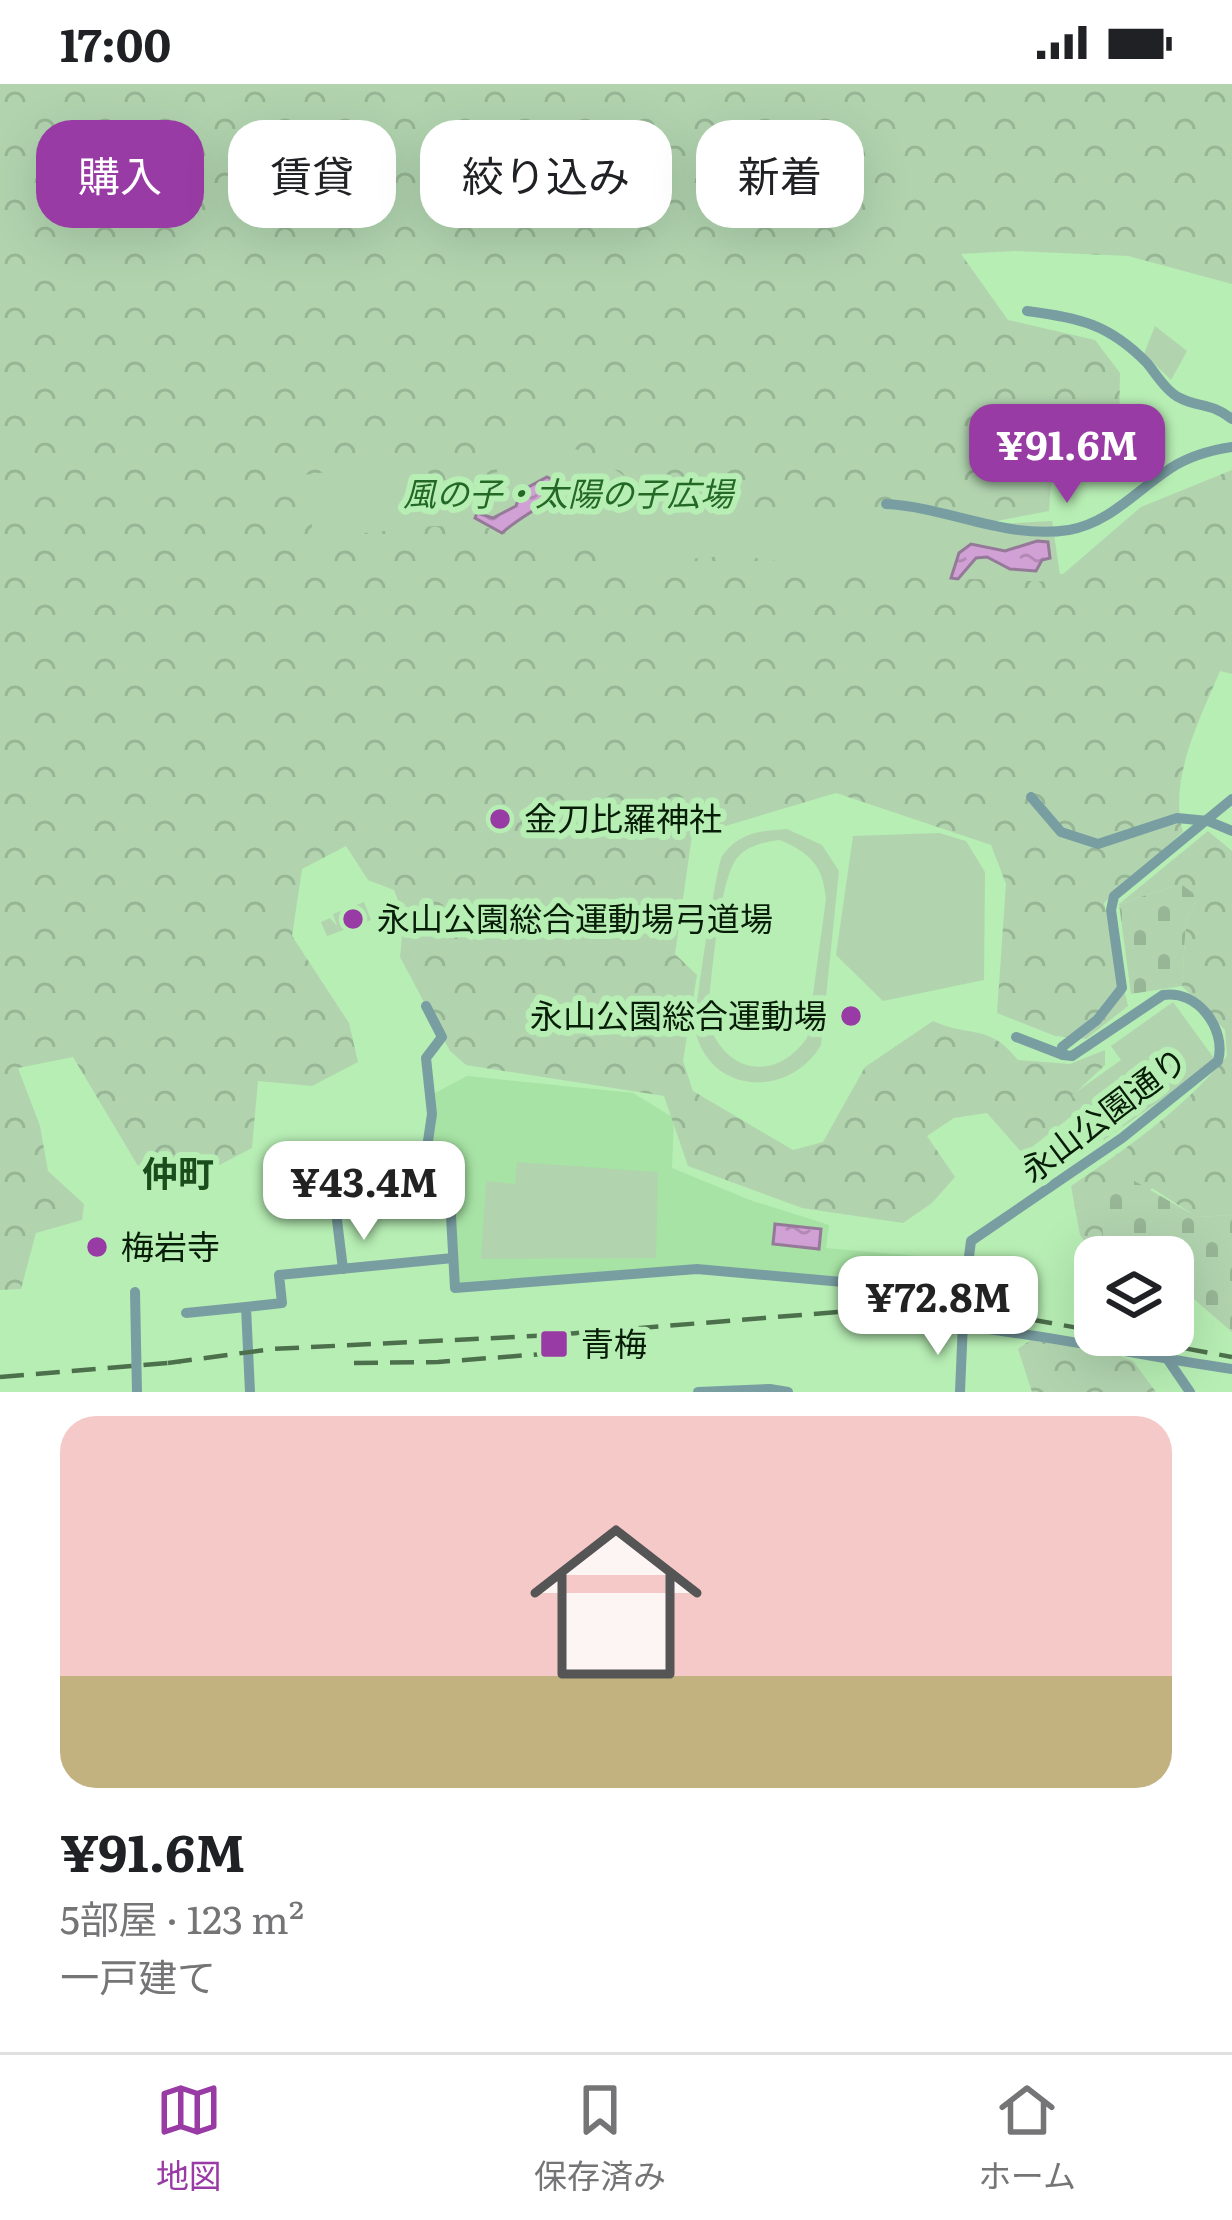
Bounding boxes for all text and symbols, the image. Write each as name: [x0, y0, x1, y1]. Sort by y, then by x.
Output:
text: 17:00: [60, 9, 171, 76]
chip: 購入: [36, 120, 204, 228]
chip: 賃貸: [228, 120, 396, 228]
chip: 絞り込み: [420, 120, 672, 228]
chip: 新着: [696, 120, 864, 228]
pin: ¥91.6M: [969, 404, 1165, 506]
text: ¥91.6M: [996, 414, 1138, 472]
park label: 風の子・太陽の子広場: [403, 467, 737, 516]
place label: 金刀比羅神社: [524, 792, 722, 841]
marker: 金刀比羅神社: [487, 806, 513, 832]
place label: 永山公園総合運動場弓道場: [377, 892, 773, 941]
marker: 永山公園総合運動場弓道場: [340, 906, 366, 932]
place label: 永山公園総合運動場: [530, 989, 827, 1038]
marker: 永山公園総合運動場: [838, 1003, 864, 1029]
street label: 永山公園通り: [1009, 1034, 1196, 1192]
pin: ¥43.4M: [266, 1141, 462, 1243]
district label: 仲町: [142, 1145, 214, 1198]
text: ¥43.4M: [290, 1151, 438, 1209]
place label: 梅岩寺: [121, 1220, 220, 1269]
marker: 梅岩寺: [84, 1234, 110, 1260]
map controls: [1074, 1236, 1194, 1356]
button: layers: [1074, 1236, 1194, 1356]
pin: ¥72.8M: [840, 1256, 1036, 1358]
text: ¥72.8M: [865, 1266, 1011, 1324]
place label: 青梅: [581, 1317, 647, 1366]
marker: 青梅: [538, 1328, 570, 1360]
icon: home: [508, 1494, 724, 1710]
text: ¥91.6M: [60, 1812, 245, 1888]
text: 5部屋 · 123 m²: [60, 1888, 304, 1946]
text: 一戸建て: [60, 1946, 216, 2004]
tab: 地図: [156, 2077, 222, 2198]
tab: 保存済み: [534, 2077, 666, 2198]
tab: ホーム: [978, 2077, 1076, 2198]

